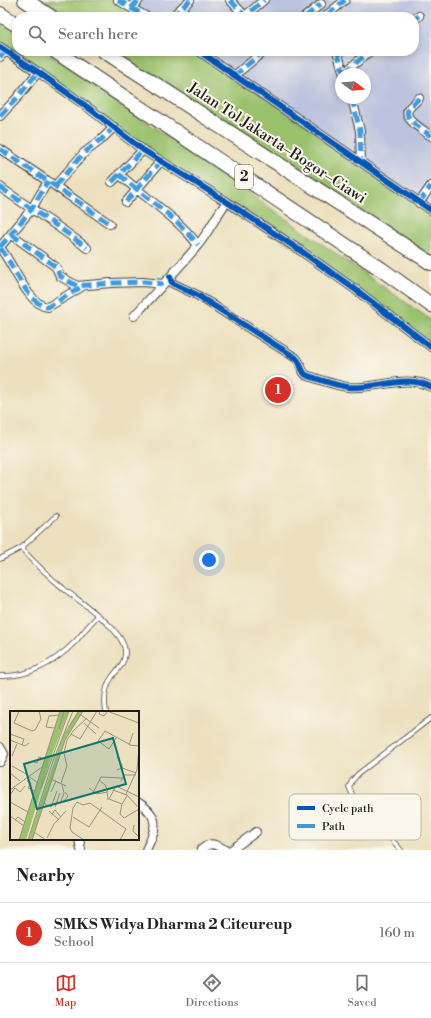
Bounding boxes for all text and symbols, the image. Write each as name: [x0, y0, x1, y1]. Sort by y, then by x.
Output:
search box: [12, 12, 419, 56]
icon: search: [26, 23, 48, 45]
text: Search here: [58, 25, 138, 44]
north arrow: [335, 68, 371, 104]
street label: Jalan Tol Jakarta–Bogor–Ciawi: [183, 78, 370, 208]
road number: 2: [235, 165, 253, 189]
pin: 1: [265, 375, 291, 405]
your location: [199, 550, 219, 570]
inset map: [10, 711, 139, 840]
legend: [289, 794, 421, 840]
text: Cycle path: [322, 802, 374, 816]
text: Path: [322, 820, 346, 834]
text: Nearby: [16, 865, 75, 887]
text: SMKS Widya Dharma 2 Citeureup: [54, 915, 292, 934]
text: 1: [26, 925, 32, 941]
text: 160 m: [379, 925, 415, 941]
text: School: [54, 934, 94, 950]
tab: Map: [55, 972, 77, 1010]
tab: Directions: [186, 972, 239, 1010]
tab: Saved: [348, 972, 376, 1010]

